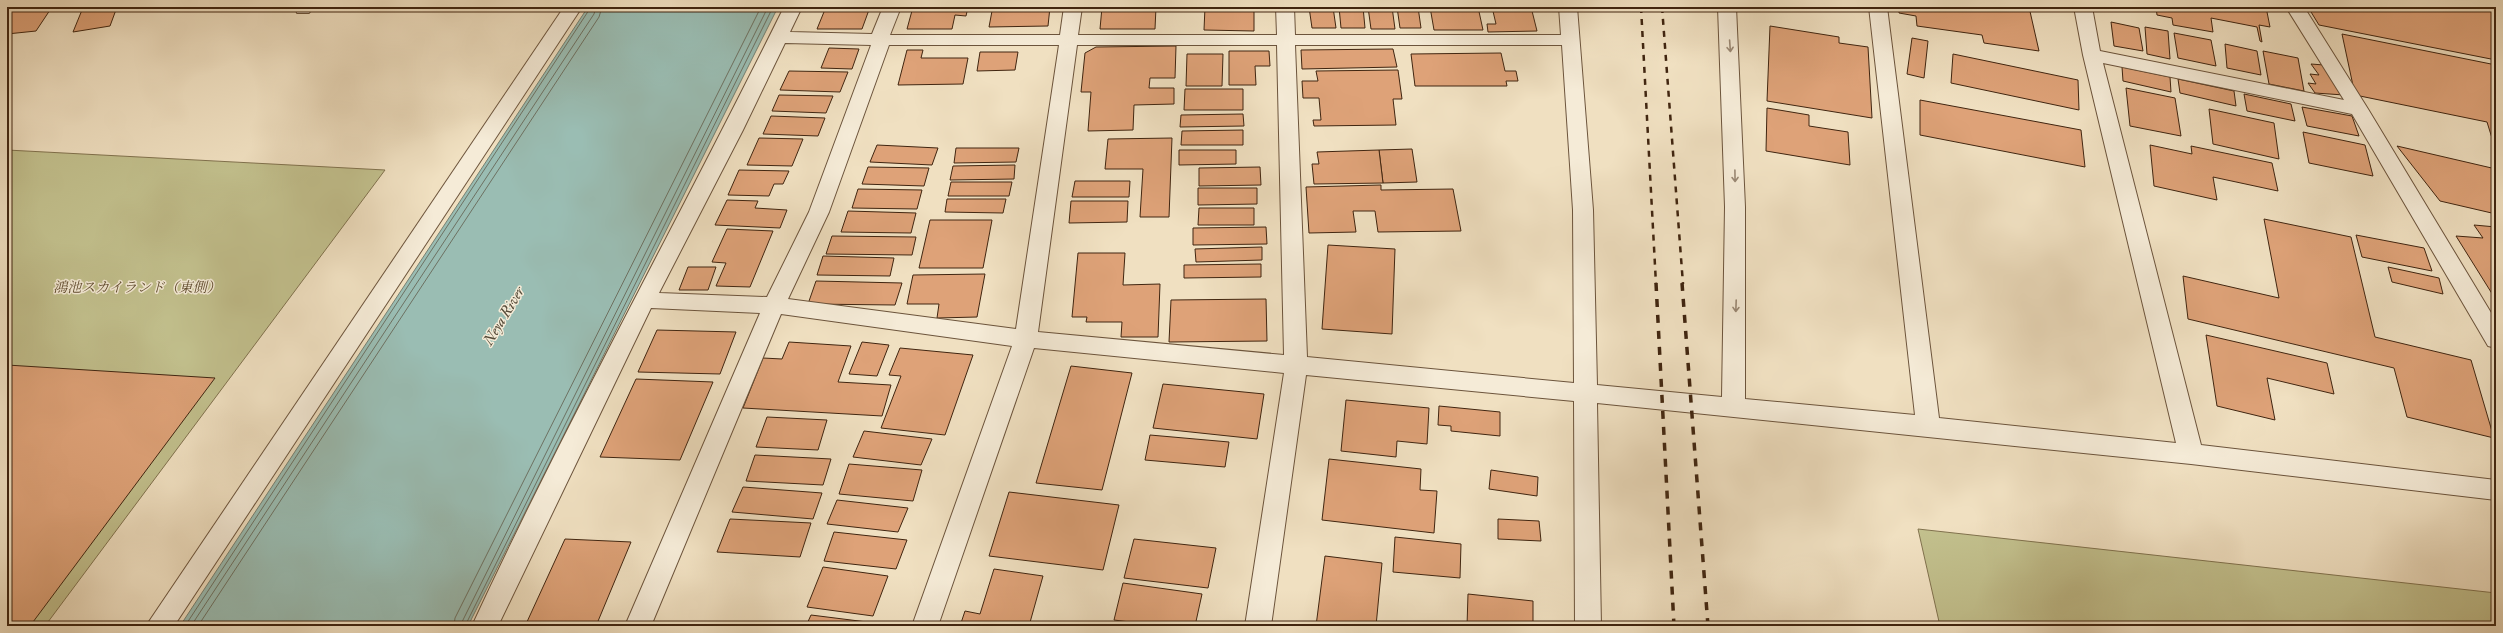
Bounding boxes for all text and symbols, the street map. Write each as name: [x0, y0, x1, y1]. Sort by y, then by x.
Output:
one-way arrow: [1726, 39, 1733, 52]
one-way arrow: [1731, 169, 1739, 182]
park label: 鴻池スカイランド（東側）: [53, 279, 221, 296]
water label: Neya River: [479, 282, 530, 350]
one-way arrow: [1733, 299, 1740, 312]

